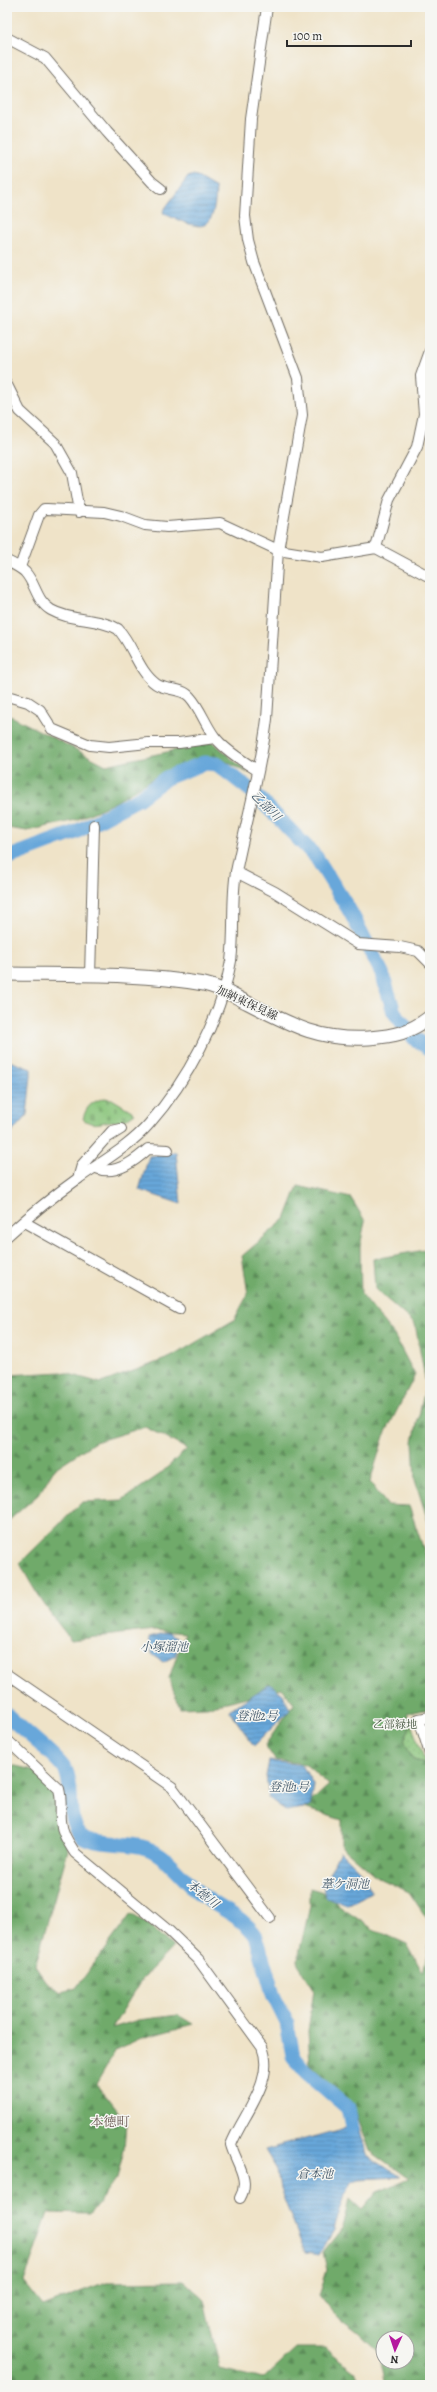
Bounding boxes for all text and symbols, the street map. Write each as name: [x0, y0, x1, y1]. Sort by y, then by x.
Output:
scale bar: [287, 22, 411, 48]
text: 100 m: [293, 28, 322, 44]
water label: 乙部川: [248, 788, 286, 826]
street label: 加納東保見線: [214, 982, 280, 1024]
water label: 小塚溜池: [140, 1639, 190, 1655]
water label: 登池2号: [236, 1708, 279, 1724]
park label: 乙部緑地: [373, 1717, 417, 1732]
water label: 登池1号: [269, 1779, 310, 1795]
water label: 本徳川: [184, 1876, 224, 1913]
water label: 葦ケ洞池: [321, 1876, 371, 1892]
district label: 本徳町: [90, 2113, 130, 2130]
water label: 倉本池: [297, 2166, 335, 2182]
north arrow: [375, 2330, 415, 2370]
text: N: [390, 2352, 399, 2367]

